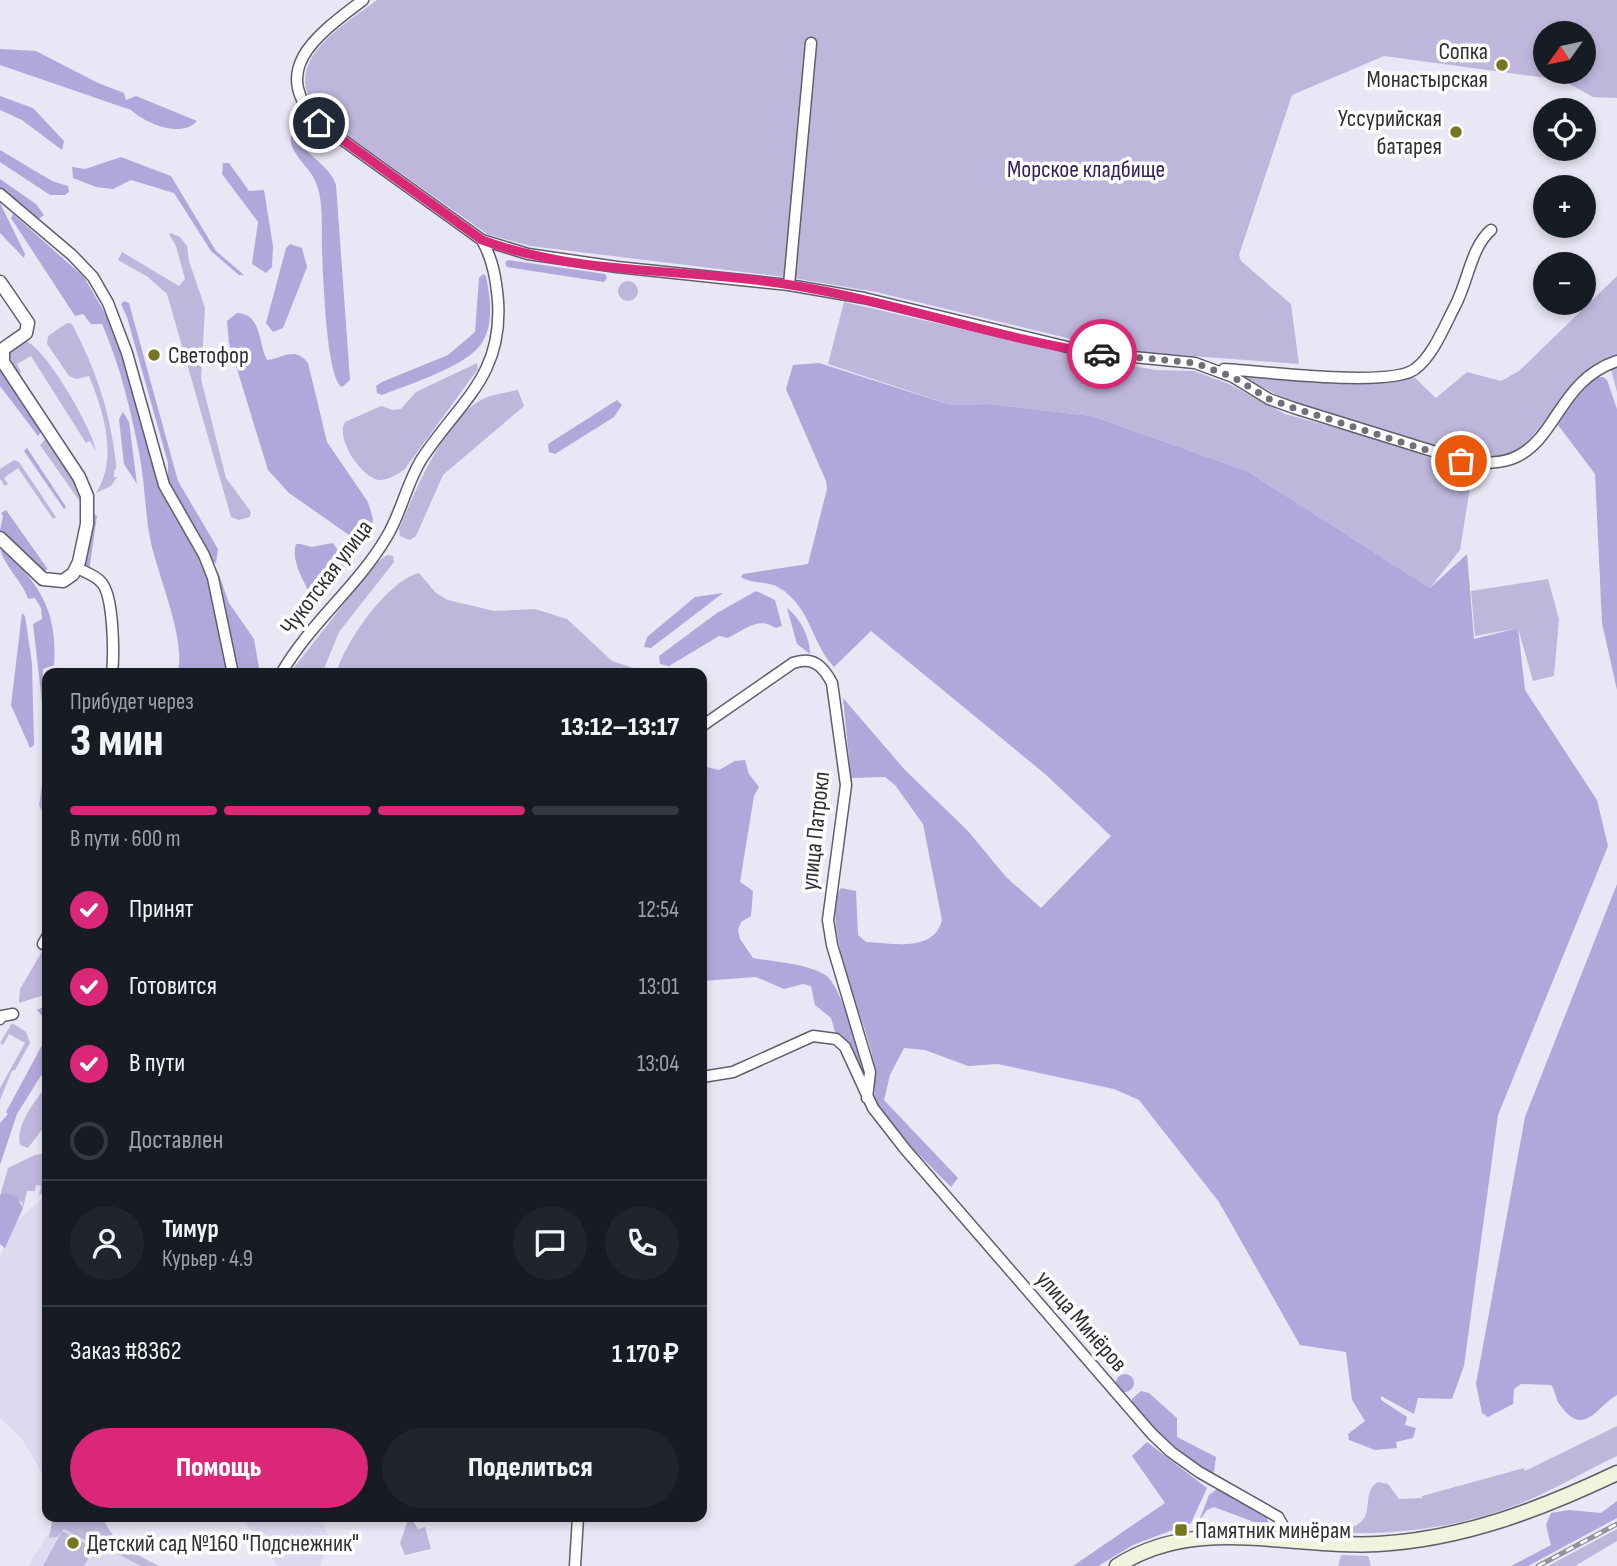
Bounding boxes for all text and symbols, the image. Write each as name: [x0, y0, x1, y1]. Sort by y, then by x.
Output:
north arrow: [1533, 21, 1596, 84]
map controls: [1533, 21, 1596, 315]
place label: Сопка Монастырская: [1367, 37, 1488, 94]
marker: Сопка Монастырская: [1494, 57, 1510, 73]
pin: [289, 93, 349, 153]
button: locate: [1533, 98, 1596, 161]
icon: home: [300, 104, 338, 142]
place label: Уссурийская батарея: [1338, 104, 1442, 161]
marker: Уссурийская батарея: [1448, 124, 1464, 140]
park label: Морское кладбище: [1007, 155, 1165, 184]
button: +: [1533, 175, 1596, 238]
button: −: [1533, 252, 1596, 315]
courier: [1067, 319, 1137, 389]
icon: car: [1083, 335, 1121, 373]
place label: Светофор: [168, 341, 249, 370]
marker: Светофор: [146, 347, 162, 363]
pin: [1431, 431, 1491, 491]
icon: bag: [1442, 442, 1480, 480]
street label: Чукотская улица: [274, 514, 379, 640]
text: Прибудет через: [70, 688, 194, 716]
text: 13:12–13:17: [561, 712, 679, 743]
text: 3 мин: [70, 714, 164, 769]
street label: улица Патрокл: [795, 770, 836, 892]
text: В пути · 600 m: [70, 825, 181, 853]
icon: check: [70, 891, 108, 929]
text: Принят: [129, 894, 194, 925]
text: 12:54: [638, 896, 679, 924]
icon: check: [70, 968, 108, 1006]
text: Готовится: [129, 971, 217, 1002]
text: 13:01: [639, 973, 679, 1001]
icon: check: [70, 1045, 108, 1083]
text: В пути: [129, 1048, 185, 1079]
text: 13:04: [637, 1050, 679, 1078]
text: Доставлен: [129, 1125, 223, 1156]
button: person: [70, 1206, 144, 1280]
button: chat: [513, 1206, 587, 1280]
button: phone: [605, 1206, 679, 1280]
text: Тимур: [162, 1214, 219, 1245]
text: Курьер · 4.9: [162, 1245, 253, 1273]
street label: улица Минёров: [1030, 1265, 1133, 1378]
text: Заказ #8362: [70, 1336, 181, 1367]
text: 1 170 ₽: [612, 1339, 679, 1370]
button: Помощь: [70, 1428, 368, 1508]
button: Поделиться: [382, 1428, 679, 1508]
place label: Памятник минёрам: [1195, 1516, 1351, 1545]
marker: Памятник минёрам: [1173, 1522, 1189, 1538]
place label: Детский сад №160 "Подснежник": [87, 1529, 359, 1558]
marker: Детский сад №160 "Подснежник": [65, 1535, 81, 1551]

